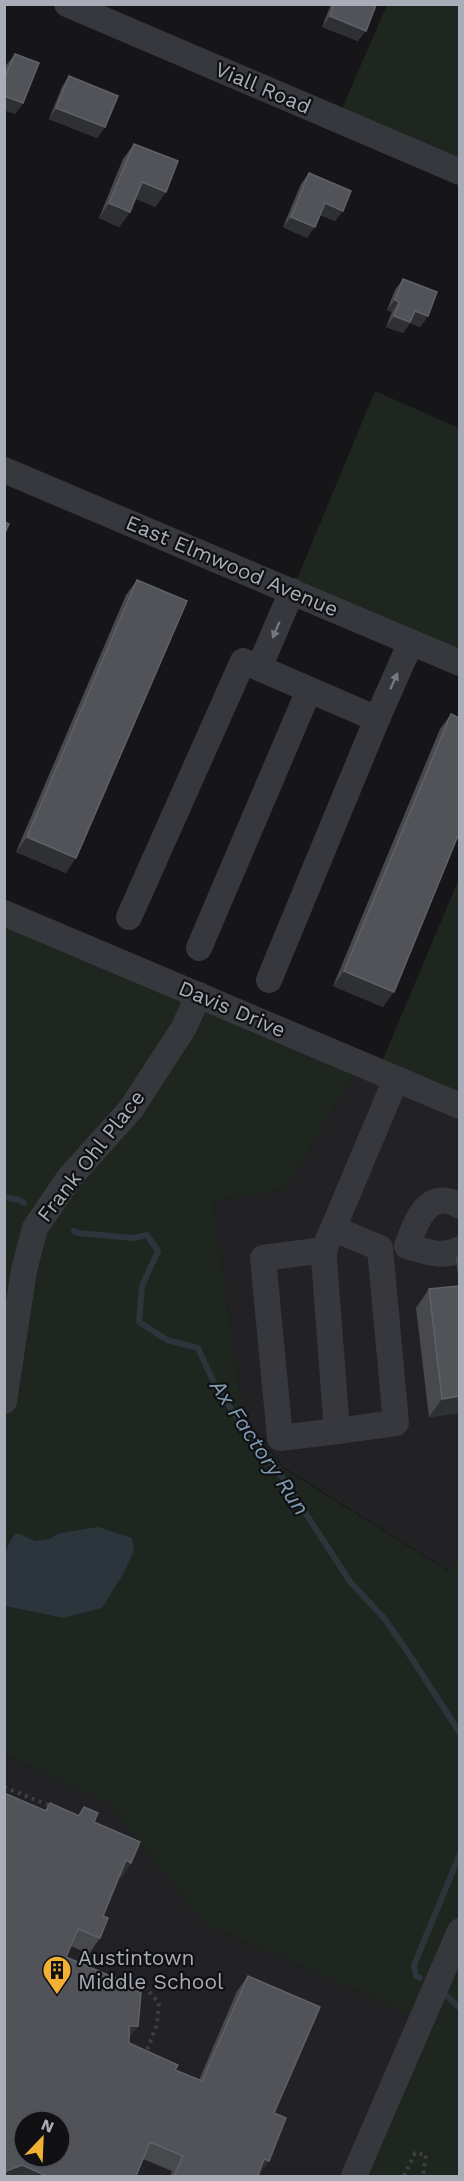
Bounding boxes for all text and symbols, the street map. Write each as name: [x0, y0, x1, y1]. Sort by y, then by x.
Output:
street label: Viall Road: [212, 56, 315, 119]
street label: East Elmwood Avenue: [122, 509, 342, 622]
one-way arrow: [271, 621, 280, 638]
one-way arrow: [389, 671, 399, 689]
street label: Davis Drive: [175, 975, 289, 1042]
street label: Frank Ohl Place: [31, 1085, 150, 1226]
water label: Ax Factory Run: [204, 1374, 314, 1520]
place label: Austintown Middle School: [78, 1945, 224, 1994]
building icon: Austintown Middle School: [41, 1954, 73, 1996]
north arrow: [12, 2109, 72, 2169]
text: N: [38, 2115, 57, 2137]

